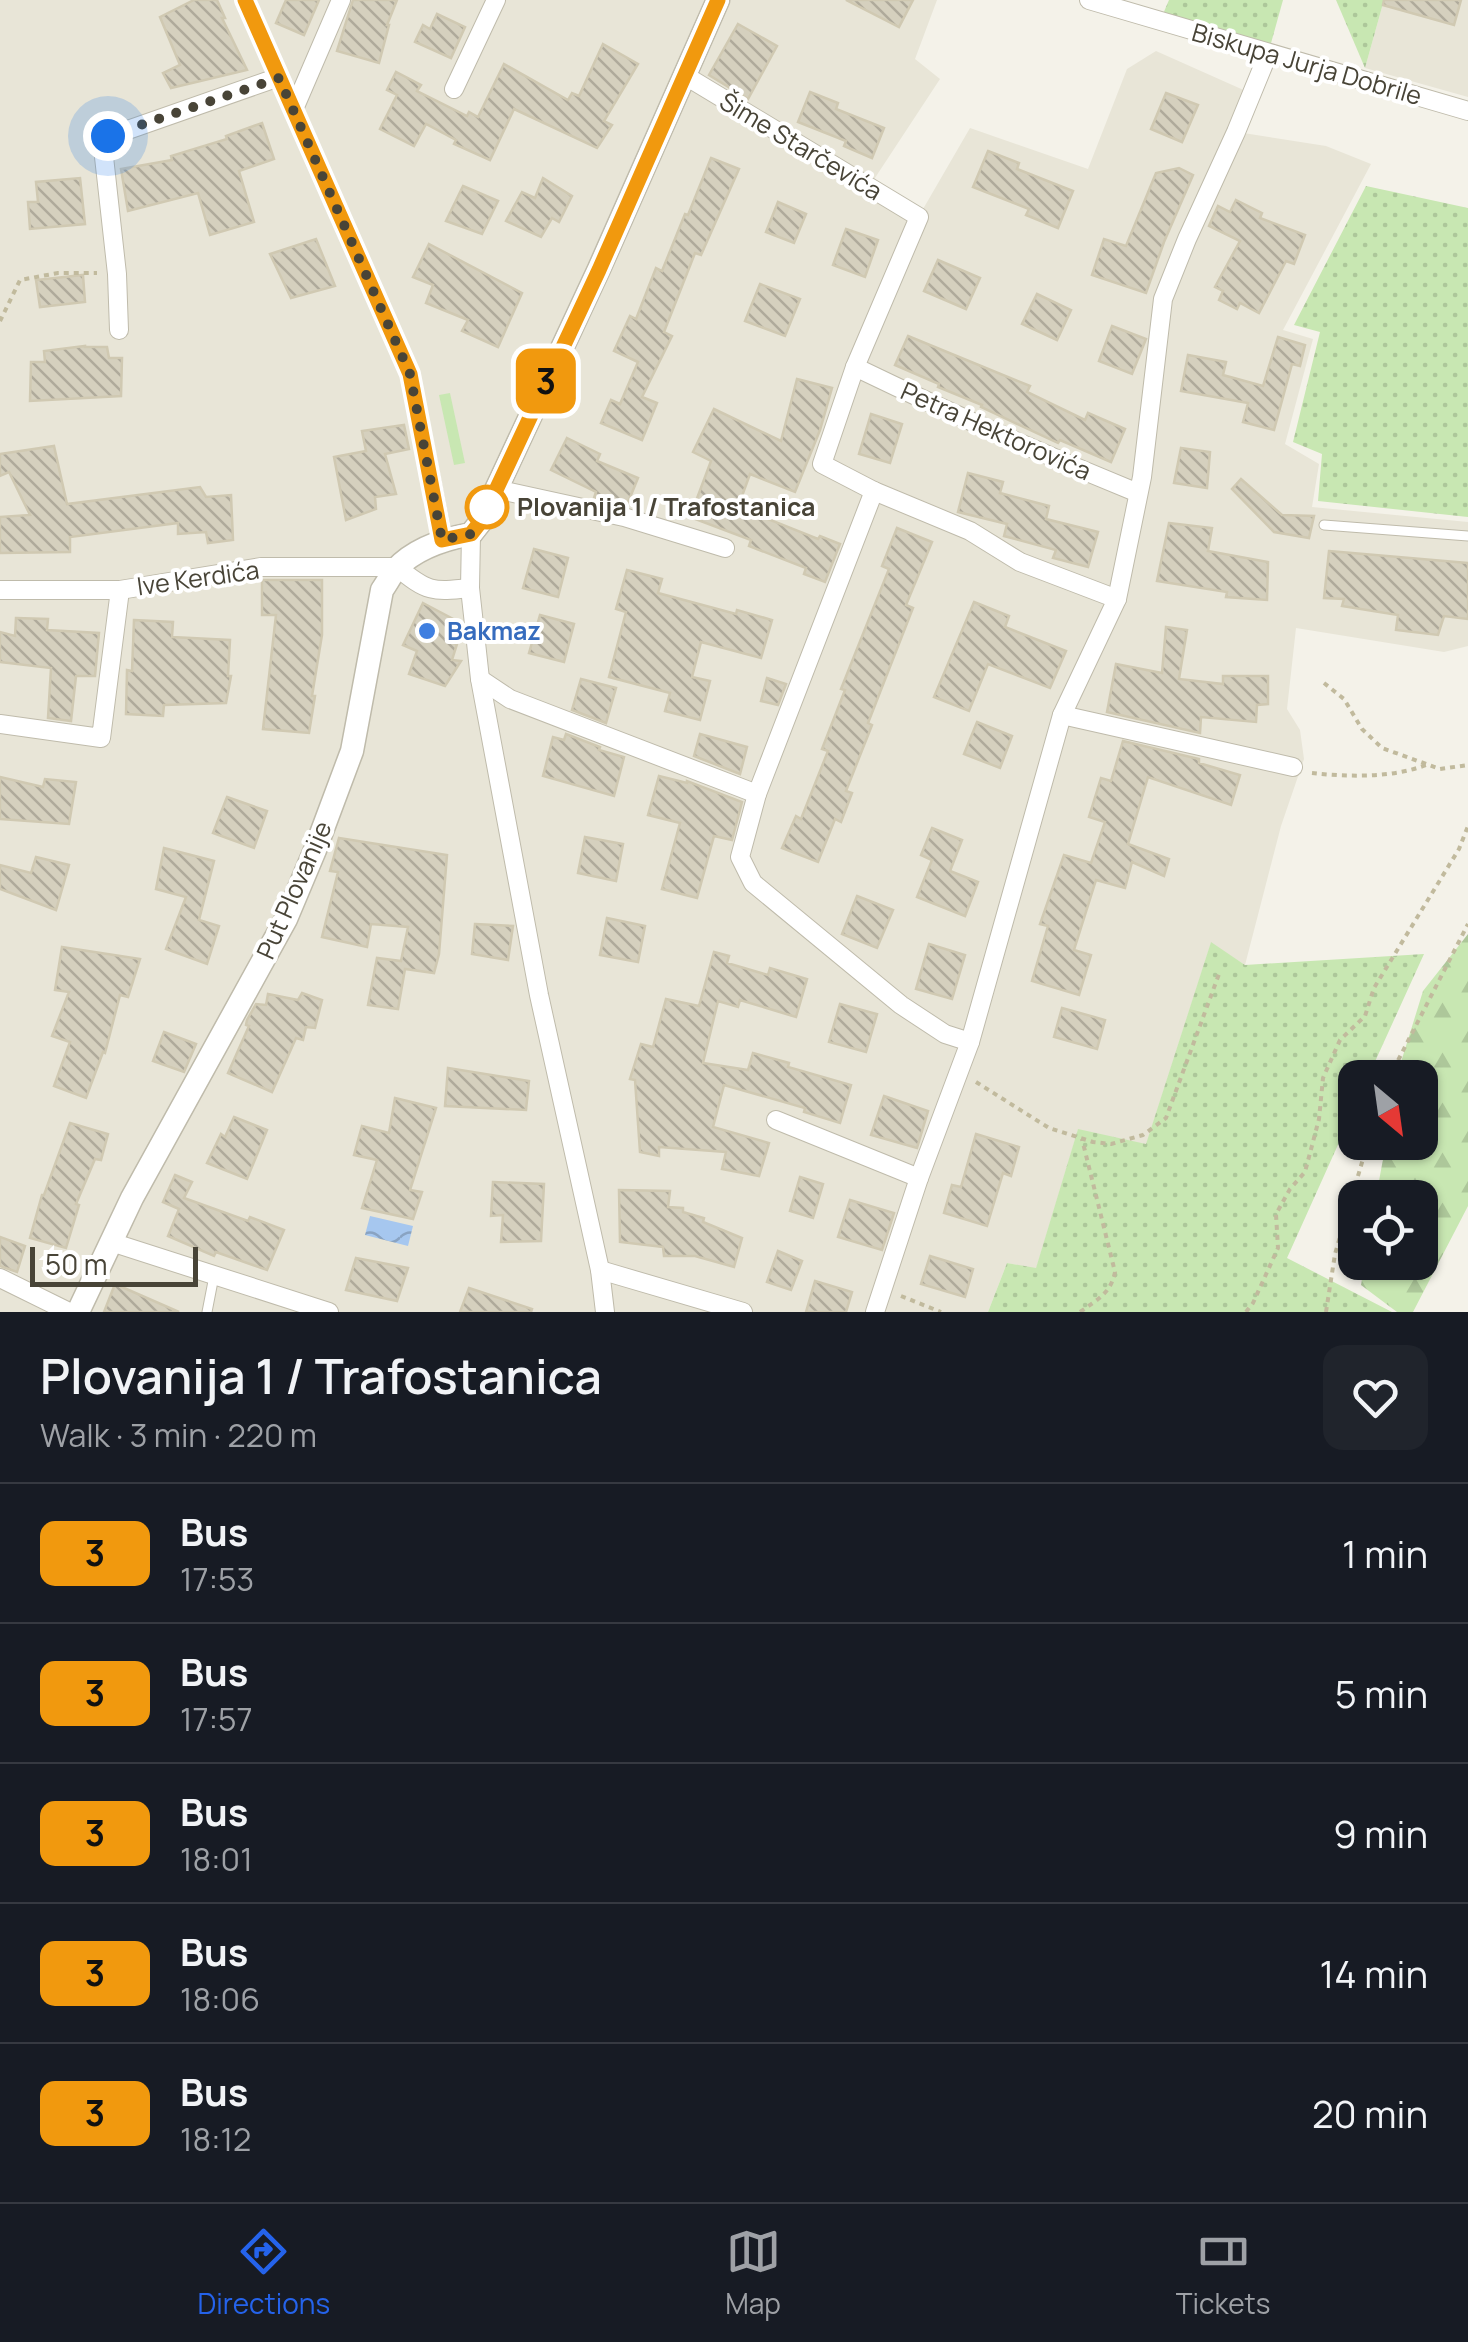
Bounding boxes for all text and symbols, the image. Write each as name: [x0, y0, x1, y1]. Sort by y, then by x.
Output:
street label: Biskupa Jurja Dobrile: [1188, 14, 1426, 113]
street label: Šime Starčevića: [713, 83, 889, 208]
your location: [83, 111, 133, 161]
line badge: 3: [514, 348, 578, 414]
text: 3: [536, 357, 556, 405]
street label: Petra Hektorovića: [896, 373, 1097, 488]
marker: Plovanija 1 / Trafostanica: [466, 486, 508, 528]
place label: Plovanija 1 / Trafostanica: [517, 489, 816, 524]
street label: Ive Kerdića: [135, 552, 261, 603]
place label: Bakmaz: [447, 613, 541, 648]
marker: Bakmaz: [416, 620, 438, 642]
street label: Put Plovanije: [248, 815, 340, 964]
north arrow: [1338, 1060, 1438, 1160]
map controls: [1338, 1060, 1438, 1280]
button: locate: [1338, 1180, 1438, 1280]
scale bar: [30, 1242, 198, 1286]
text: 50 m: [45, 1245, 108, 1283]
text: Plovanija 1 / Trafostanica: [40, 1343, 602, 1408]
button: heart: [1323, 1345, 1428, 1450]
text: Walk · 3 min · 220 m: [40, 1413, 317, 1457]
text: Bus: [180, 1505, 248, 1557]
text: 1 min: [1342, 1527, 1428, 1579]
text: 3: [85, 1529, 105, 1577]
text: 17:53: [180, 1557, 254, 1601]
text: Bus: [180, 1645, 248, 1697]
text: 5 min: [1335, 1667, 1428, 1719]
text: 3: [85, 1669, 105, 1717]
text: 17:57: [180, 1697, 253, 1741]
text: Bus: [180, 1785, 248, 1837]
text: 9 min: [1333, 1807, 1428, 1859]
text: 3: [85, 1809, 105, 1857]
text: 18:01: [180, 1837, 253, 1881]
text: Bus: [180, 1925, 248, 1977]
text: 14 min: [1320, 1947, 1428, 1999]
text: 3: [85, 1949, 105, 1997]
text: 18:06: [180, 1977, 260, 2021]
text: Bus: [180, 2065, 248, 2117]
text: 20 min: [1312, 2087, 1428, 2139]
text: 3: [85, 2089, 105, 2137]
text: 18:12: [180, 2117, 251, 2161]
tab: Directions: [198, 2224, 330, 2322]
tab: Map: [725, 2224, 781, 2322]
tab: Tickets: [1176, 2224, 1270, 2322]

